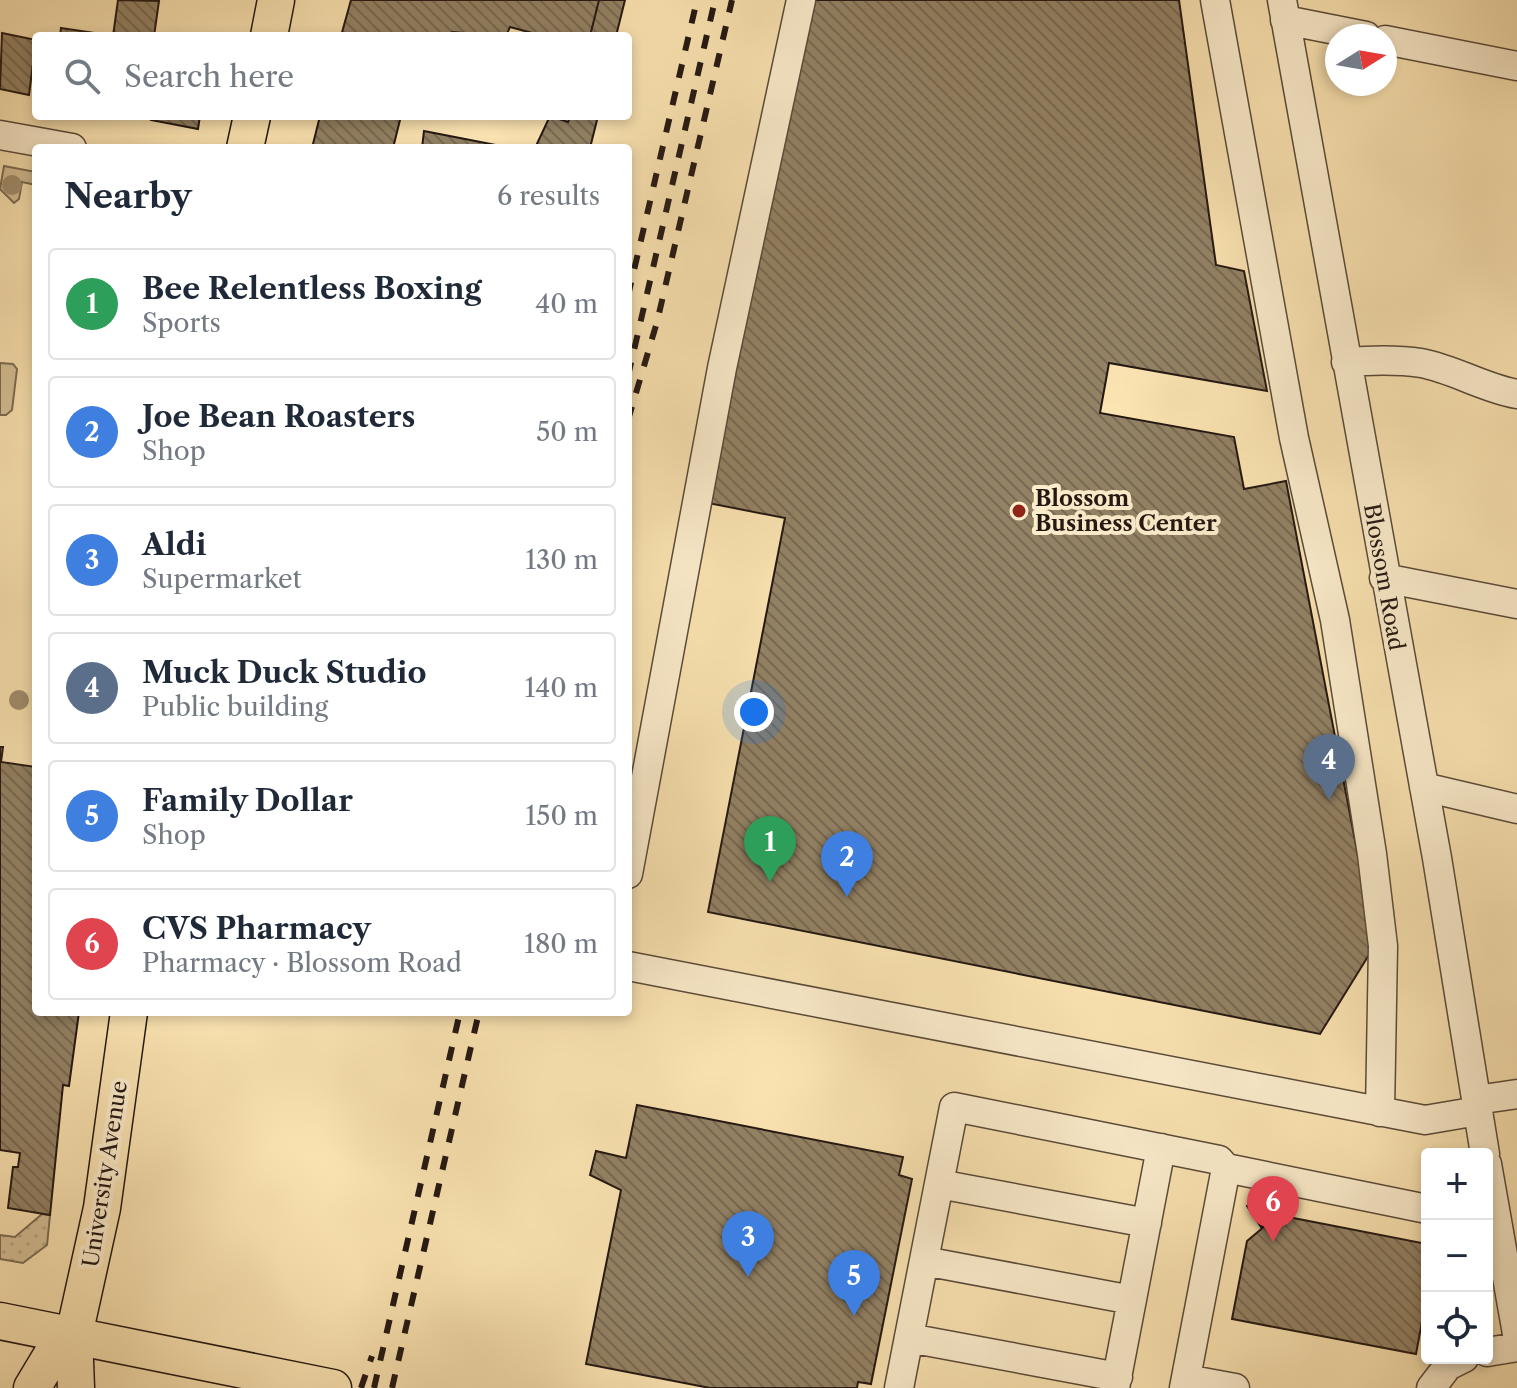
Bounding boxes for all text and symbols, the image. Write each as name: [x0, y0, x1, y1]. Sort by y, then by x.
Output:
north arrow: [1325, 24, 1397, 96]
search box: [32, 32, 632, 120]
icon: search: [60, 54, 104, 98]
text: Search here: [124, 58, 294, 95]
text: Nearby: [64, 175, 192, 217]
text: 6 results: [497, 180, 600, 212]
text: Bee Relentless Boxing: [142, 270, 482, 307]
text: 1: [86, 288, 98, 320]
text: 40 m: [535, 288, 598, 320]
text: Sports: [142, 307, 221, 339]
text: Joe Bean Roasters: [142, 398, 415, 435]
text: 2: [84, 416, 100, 448]
text: 50 m: [536, 416, 598, 448]
text: Shop: [142, 435, 206, 467]
place label: Blossom Business Center: [1035, 485, 1217, 537]
street label: Blossom Road: [1358, 501, 1410, 653]
marker: Blossom Business Center: [1010, 502, 1028, 520]
text: Aldi: [142, 526, 206, 563]
text: 3: [85, 544, 99, 576]
text: 130 m: [525, 544, 598, 576]
text: Supermarket: [142, 563, 302, 595]
text: Muck Duck Studio: [142, 654, 427, 691]
text: 4: [84, 672, 100, 704]
text: 140 m: [524, 672, 598, 704]
text: Public building: [142, 691, 328, 723]
your location: [734, 692, 774, 732]
pin: 4: [1303, 734, 1355, 800]
text: Family Dollar: [142, 782, 353, 819]
text: 5: [85, 800, 99, 832]
text: 150 m: [525, 800, 598, 832]
pin: 1: [744, 816, 796, 882]
text: Shop: [142, 819, 206, 851]
pin: 2: [821, 831, 873, 897]
text: CVS Pharmacy: [142, 910, 371, 947]
text: 6: [84, 928, 100, 960]
text: 180 m: [524, 928, 598, 960]
text: Pharmacy · Blossom Road: [142, 947, 462, 979]
street label: University Avenue: [77, 1079, 133, 1269]
map controls: [1421, 1148, 1493, 1364]
button: +: [1421, 1148, 1493, 1220]
pin: 6: [1247, 1176, 1299, 1242]
pin: 3: [722, 1211, 774, 1277]
button: −: [1421, 1220, 1493, 1292]
pin: 5: [828, 1250, 880, 1316]
button: locate: [1421, 1292, 1493, 1364]

